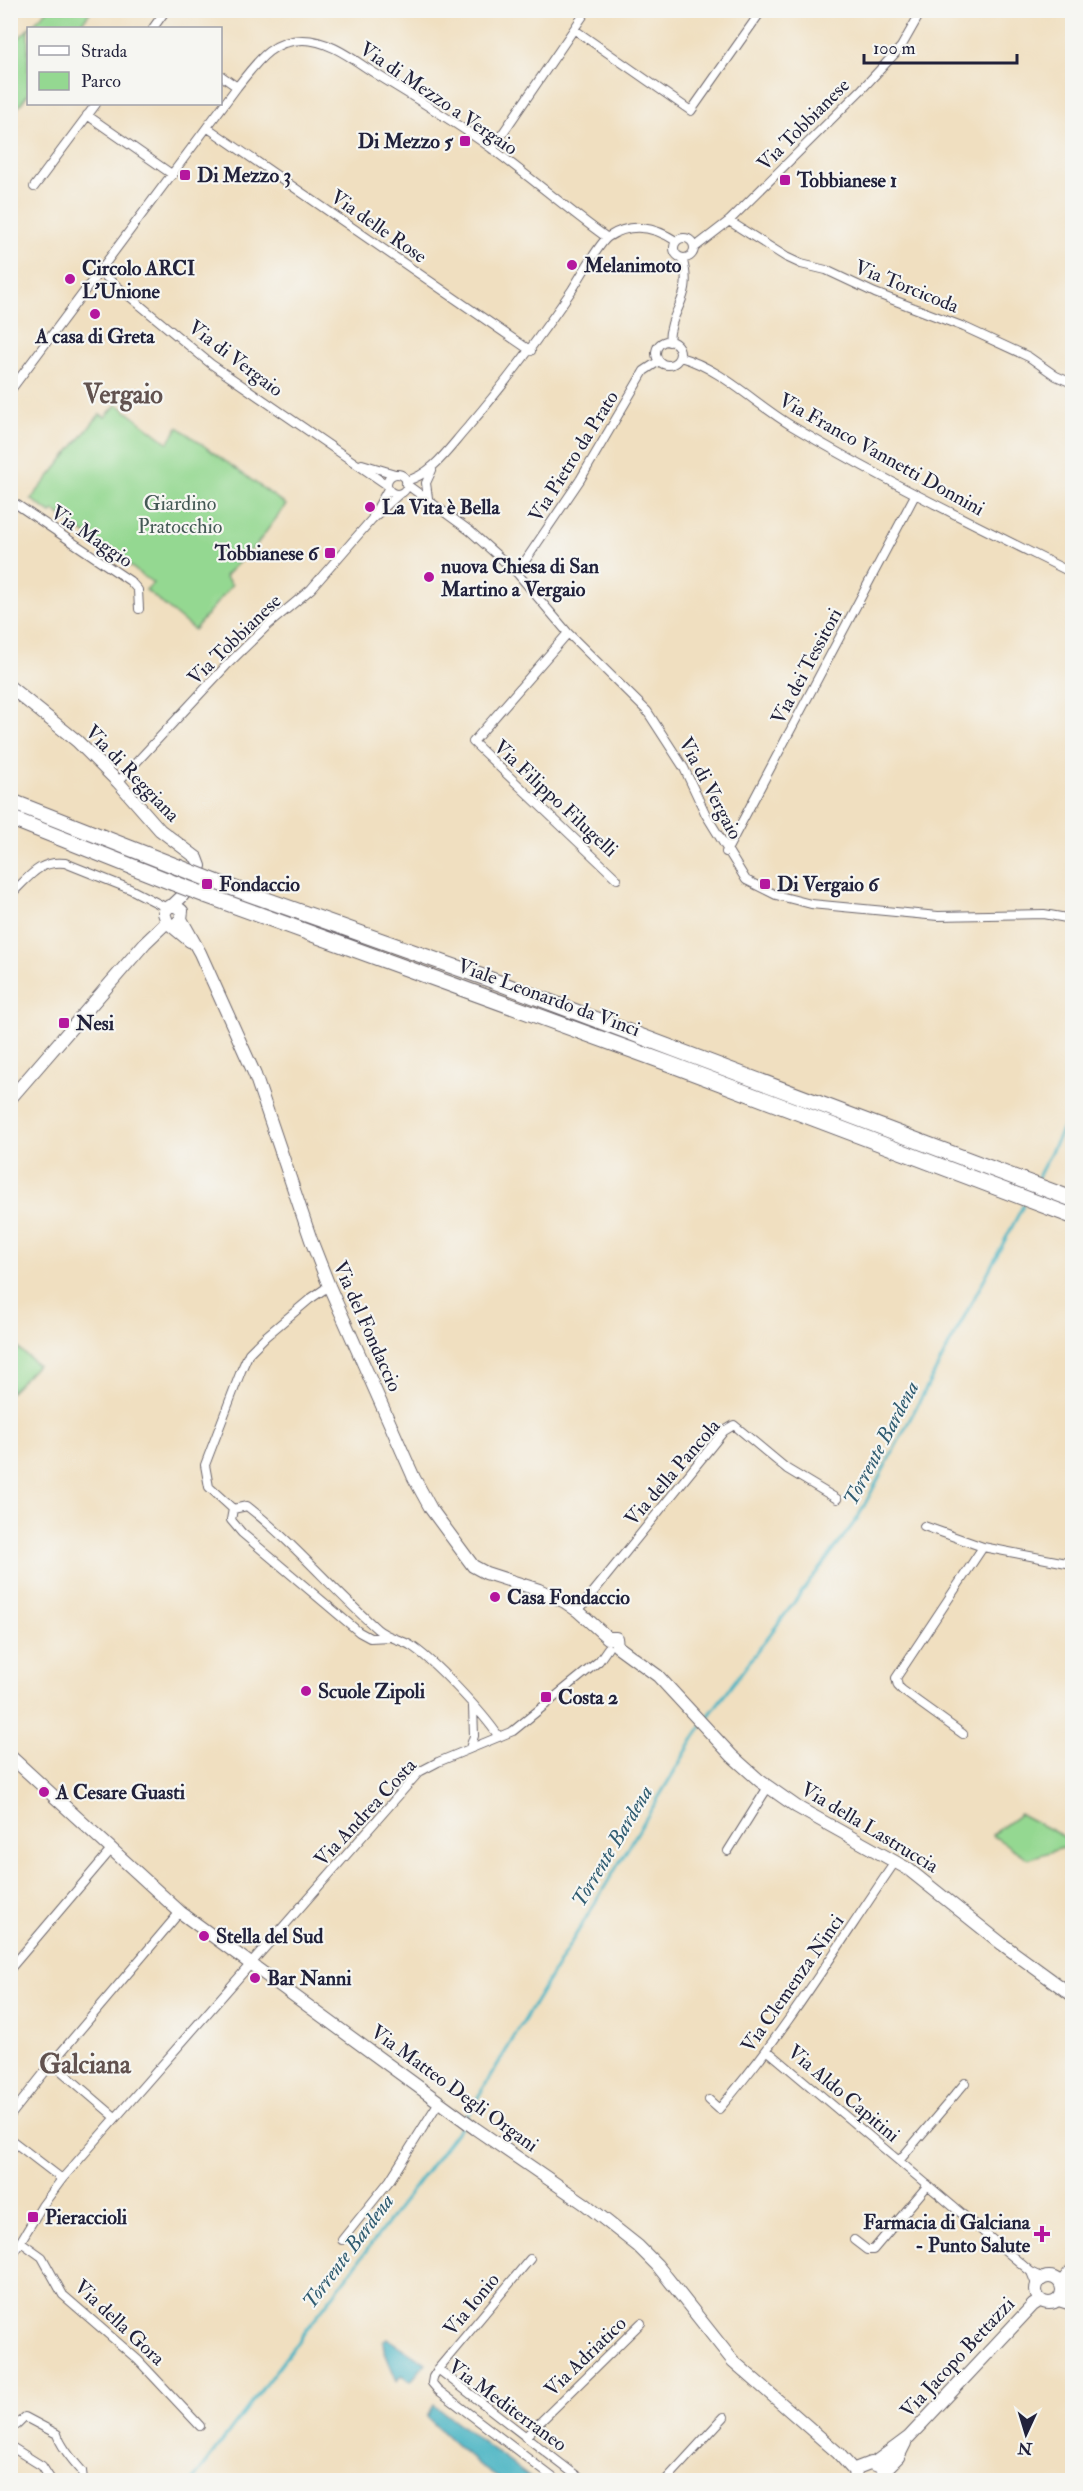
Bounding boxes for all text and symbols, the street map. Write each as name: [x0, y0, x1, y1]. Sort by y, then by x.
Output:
legend: [27, 27, 222, 105]
scale bar: [864, 27, 1017, 65]
street label: Via di Mezzo a Vergaio: [355, 36, 523, 161]
text: 100 m: [873, 37, 916, 60]
text: Strada: [81, 40, 128, 63]
text: Parco: [81, 70, 121, 93]
street label: Via Tobbianese: [752, 73, 855, 176]
place label: Di Mezzo 5: [358, 129, 454, 154]
marker: Di Mezzo 5: [458, 134, 472, 148]
place label: Di Mezzo 3: [197, 163, 291, 188]
marker: Di Mezzo 3: [178, 168, 192, 182]
place label: Tobbianese 1: [796, 168, 897, 193]
marker: Tobbianese 1: [778, 173, 792, 187]
street label: Via delle Rose: [326, 184, 432, 269]
place label: Melanimoto: [583, 253, 682, 278]
street label: Via Torcicoda: [851, 254, 963, 319]
place label: Circolo ARCI L'Unione: [82, 256, 195, 304]
marker: Melanimoto: [565, 258, 579, 272]
marker: Circolo ARCI L'Unione: [63, 272, 77, 286]
marker: A casa di Greta: [88, 307, 102, 321]
street label: Via di Vergaio: [183, 315, 288, 402]
place label: A casa di Greta: [34, 324, 155, 349]
district label: Vergaio: [82, 379, 163, 412]
street label: Via Pietro da Prato: [523, 386, 624, 527]
street label: Via Franco Vannetti Donnini: [775, 387, 989, 521]
park label: Giardino Pratocchio: [138, 491, 222, 539]
place label: La Vita è Bella: [382, 495, 500, 520]
street label: Via Maggio: [46, 500, 138, 573]
marker: La Vita è Bella: [363, 500, 377, 514]
place label: Tobbianese 6: [214, 541, 320, 566]
marker: Tobbianese 6: [323, 546, 337, 560]
place label: nuova Chiesa di San Martino a Vergaio: [440, 554, 600, 603]
marker: nuova Chiesa di San Martino a Vergaio: [422, 570, 436, 584]
street label: Via Tobbianese: [182, 588, 286, 690]
street label: Via dei Tessitori: [765, 604, 848, 729]
street label: Via di Reggiana: [80, 720, 186, 828]
street label: Via di Vergaio: [673, 733, 748, 844]
street label: Via Filippo Filugelli: [488, 734, 623, 863]
place label: Fondaccio: [219, 872, 300, 897]
place label: Di Vergaio 6: [777, 872, 880, 898]
marker: Fondaccio: [200, 877, 214, 891]
marker: Di Vergaio 6: [758, 877, 772, 891]
street label: Viale Leonardo da Vinci: [454, 953, 644, 1042]
place label: Nesi: [75, 1011, 115, 1036]
marker: Nesi: [57, 1016, 71, 1030]
street label: Via del Fondaccio: [328, 1257, 407, 1395]
water label: Torrente Bardena: [837, 1376, 926, 1510]
street label: Via della Pancola: [619, 1413, 726, 1531]
place label: Casa Fondaccio: [507, 1585, 630, 1610]
marker: Casa Fondaccio: [488, 1590, 502, 1604]
place label: Scuole Zipoli: [318, 1679, 426, 1705]
marker: Scuole Zipoli: [299, 1684, 313, 1698]
place label: Costa 2: [558, 1685, 618, 1710]
marker: Costa 2: [539, 1690, 553, 1704]
street label: Via Andrea Costa: [309, 1753, 422, 1872]
street label: Via della Lastruccia: [796, 1776, 944, 1879]
place label: A Cesare Guasti: [55, 1780, 186, 1805]
water label: Torrente Bardena: [566, 1780, 659, 1912]
marker: A Cesare Guasti: [37, 1785, 51, 1799]
street label: Via Clemenza Ninci: [735, 1909, 849, 2057]
place label: Stella del Sud: [216, 1924, 324, 1949]
marker: Stella del Sud: [197, 1929, 211, 1943]
place label: Bar Nanni: [267, 1966, 352, 1991]
marker: Bar Nanni: [248, 1971, 262, 1985]
street label: Via Matteo Degli Organi: [366, 2019, 543, 2158]
street label: Via Aldo Capitini: [782, 2039, 905, 2148]
district label: Galciana: [39, 2049, 132, 2081]
water label: Torrente Bardena: [296, 2188, 400, 2314]
place label: Pieraccioli: [45, 2205, 128, 2230]
marker: Pieraccioli: [26, 2210, 40, 2224]
place label: Farmacia di Galciana - Punto Salute: [863, 2210, 1031, 2258]
marker: Farmacia di Galciana - Punto Salute: [1035, 2227, 1049, 2241]
street label: Via Ionio: [438, 2268, 505, 2341]
street label: Via della Gora: [69, 2274, 171, 2371]
street label: Via Jacopo Bettazzi: [895, 2292, 1021, 2424]
street label: Via Adriatico: [539, 2311, 632, 2402]
street label: Via Mediterraneo: [444, 2354, 572, 2457]
north arrow: [996, 2404, 1056, 2464]
text: N: [1017, 2437, 1034, 2459]

